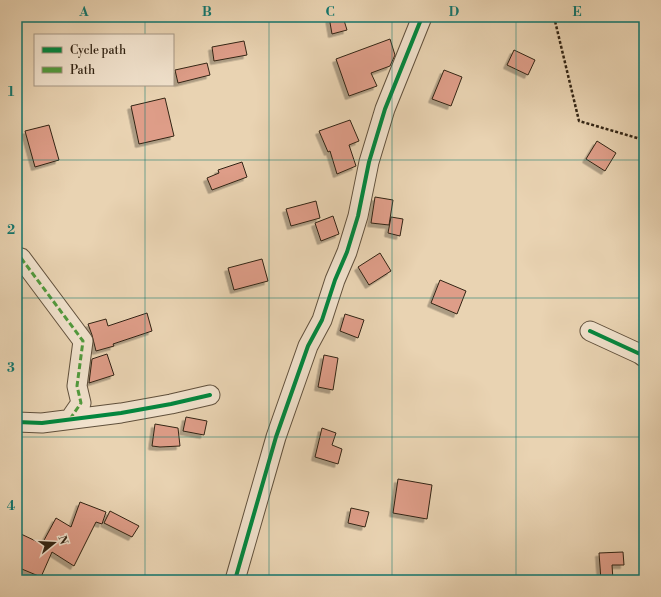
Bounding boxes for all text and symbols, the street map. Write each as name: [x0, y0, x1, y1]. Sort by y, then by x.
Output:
text: A: [78, 4, 89, 20]
text: B: [202, 4, 212, 20]
text: C: [325, 4, 335, 20]
text: D: [449, 4, 459, 20]
text: E: [572, 4, 582, 20]
legend: [34, 34, 174, 86]
text: Cycle path: [70, 43, 126, 58]
text: Path: [70, 63, 95, 78]
text: 1: [8, 84, 15, 100]
text: 2: [7, 222, 15, 238]
text: 3: [7, 360, 15, 376]
text: 4: [7, 498, 16, 514]
north arrow: [34, 523, 74, 563]
text: N: [55, 534, 71, 547]

